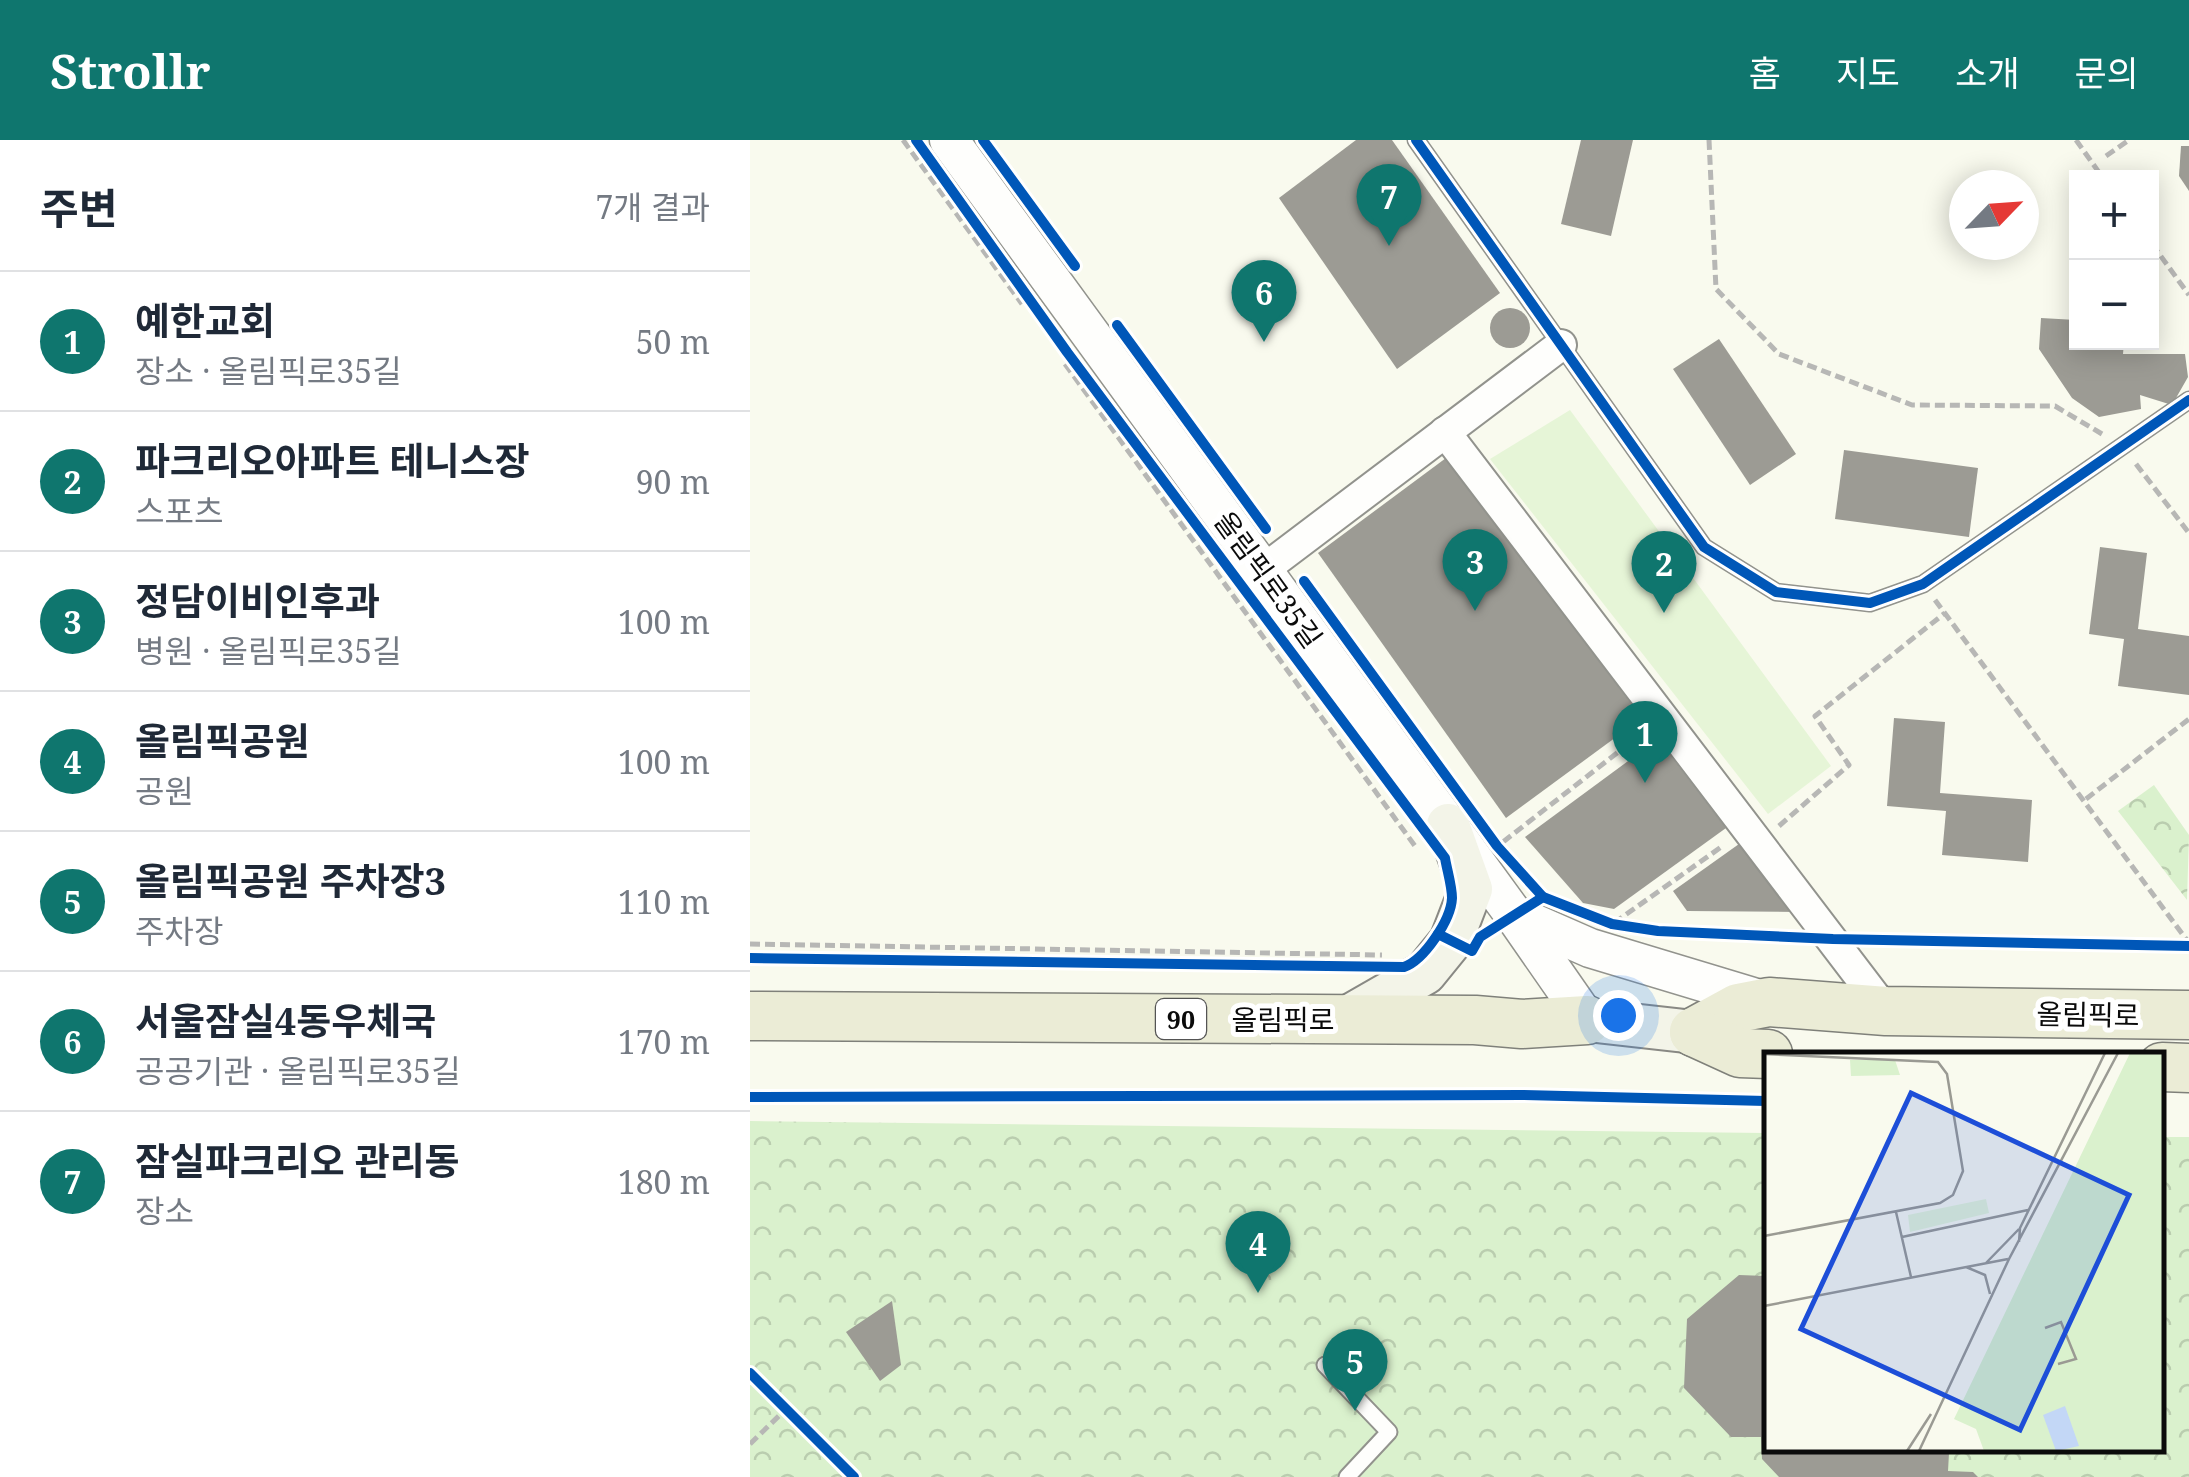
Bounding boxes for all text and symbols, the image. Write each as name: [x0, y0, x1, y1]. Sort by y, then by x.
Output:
text: Strollr: [50, 38, 211, 103]
text: 홈: [1749, 49, 1781, 96]
text: 지도: [1836, 49, 1900, 96]
text: 소개: [1955, 49, 2020, 96]
text: 문의: [2075, 49, 2139, 96]
pin: 7: [1356, 163, 1422, 246]
north arrow: [1949, 170, 2039, 260]
map controls: [2069, 170, 2159, 350]
button: +: [2069, 170, 2159, 260]
text: 주변: [40, 179, 117, 236]
text: 7개 결과: [595, 185, 710, 228]
pin: 6: [1232, 260, 1296, 342]
button: −: [2069, 260, 2159, 350]
text: 예한교회: [135, 294, 275, 346]
text: 1: [63, 320, 82, 363]
text: 50 m: [636, 320, 710, 363]
text: 장소 · 올림픽로35길: [135, 349, 402, 392]
text: 파크리오아파트 테니스장: [135, 434, 529, 486]
text: 2: [63, 460, 82, 503]
text: 90 m: [636, 460, 710, 503]
text: 스포츠: [135, 489, 223, 532]
street label: 올림픽로35길: [1207, 503, 1331, 655]
pin: 3: [1442, 528, 1508, 611]
pin: 2: [1632, 530, 1696, 613]
text: 정담이비인후과: [135, 574, 380, 626]
text: 3: [63, 600, 82, 643]
text: 100 m: [618, 600, 710, 643]
text: 병원 · 올림픽로35길: [135, 629, 402, 672]
pin: 1: [1612, 700, 1678, 783]
text: 올림픽공원: [135, 714, 310, 766]
text: 4: [63, 740, 82, 783]
text: 100 m: [618, 740, 710, 783]
text: 공원: [135, 769, 194, 812]
text: 올림픽공원 주차장3: [135, 854, 446, 906]
text: 5: [63, 880, 82, 923]
text: 110 m: [618, 880, 710, 923]
text: 주차장: [135, 909, 223, 952]
your location: [1593, 990, 1644, 1041]
text: 서울잠실4동우체국: [135, 994, 436, 1046]
street label: 올림픽로: [2036, 994, 2140, 1034]
road number: 90: [1156, 999, 1206, 1039]
street label: 올림픽로: [1231, 1000, 1335, 1038]
text: 6: [63, 1020, 82, 1063]
text: 170 m: [618, 1020, 710, 1063]
text: 공공기관 · 올림픽로35길: [135, 1049, 460, 1092]
inset map: [1764, 1052, 2164, 1452]
text: 잠실파크리오 관리동: [135, 1134, 460, 1186]
text: 7: [63, 1160, 82, 1203]
text: 180 m: [618, 1160, 710, 1203]
text: 장소: [135, 1189, 194, 1232]
pin: 4: [1226, 1210, 1290, 1293]
pin: 5: [1322, 1328, 1388, 1411]

